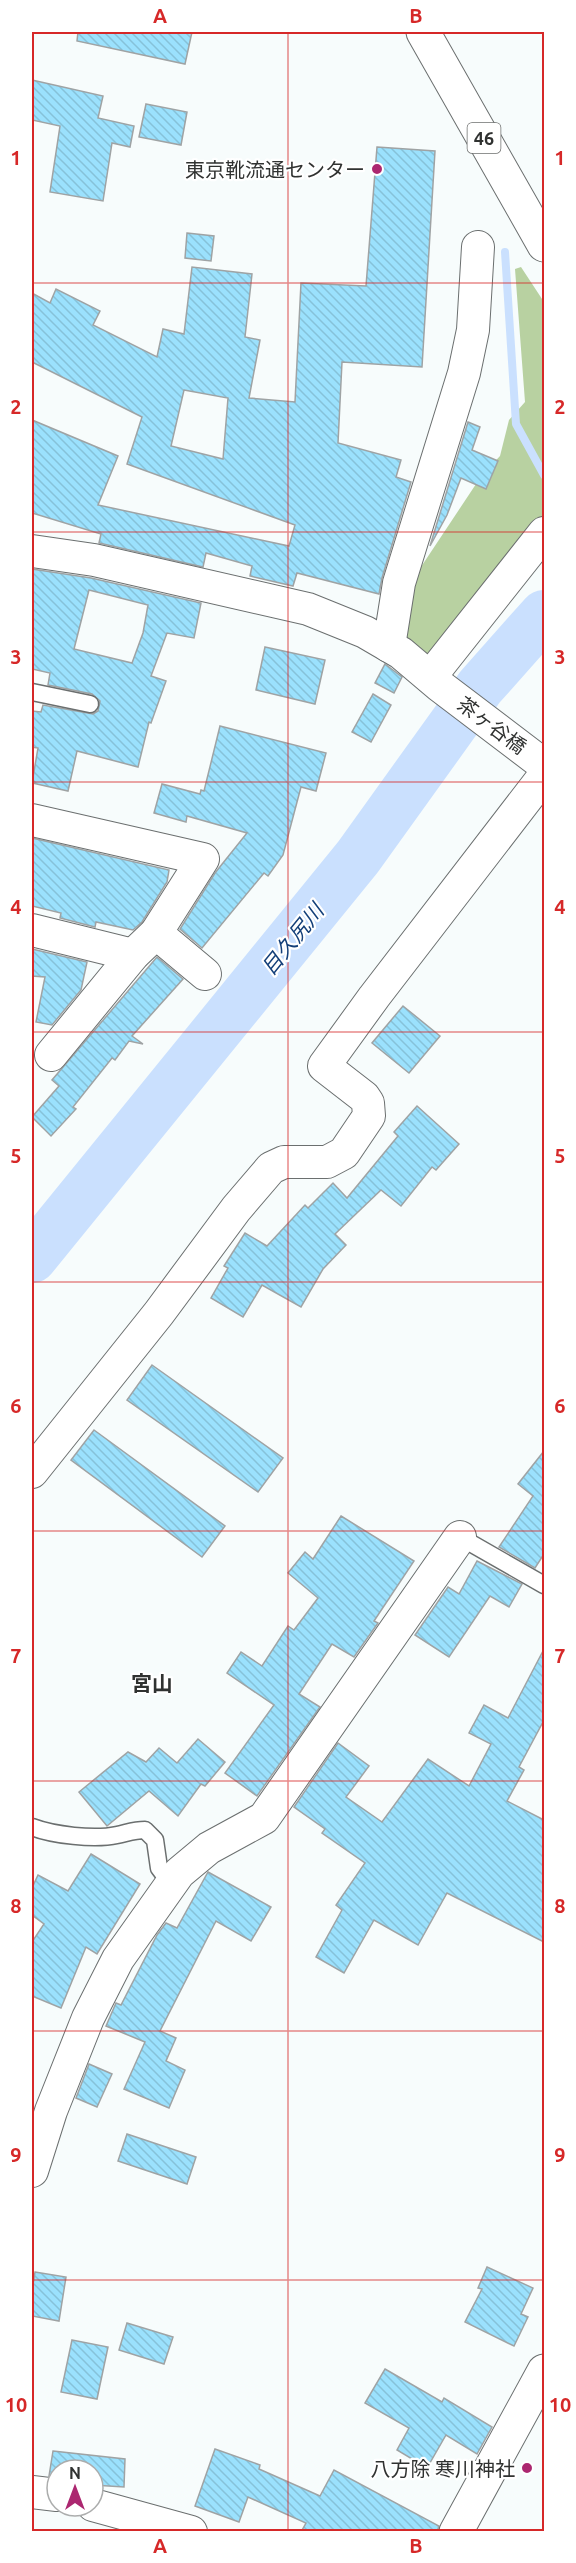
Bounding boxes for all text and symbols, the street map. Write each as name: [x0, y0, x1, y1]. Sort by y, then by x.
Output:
text: A: [153, 4, 167, 27]
text: B: [409, 4, 423, 27]
road number: 46: [468, 123, 500, 153]
text: 1: [10, 146, 22, 169]
text: 1: [554, 146, 566, 169]
place label: 東京靴流通センター: [185, 158, 365, 181]
marker: 東京靴流通センター: [370, 162, 384, 176]
text: 2: [10, 395, 22, 418]
text: 2: [554, 395, 566, 418]
text: 3: [10, 645, 22, 668]
text: 3: [554, 645, 566, 668]
street label: 茶ヶ谷橋: [453, 692, 531, 758]
text: 4: [10, 895, 22, 918]
text: 4: [554, 895, 566, 918]
water label: 目久尻川: [256, 897, 329, 979]
text: 5: [10, 1144, 22, 1167]
text: 5: [554, 1144, 566, 1167]
text: 6: [10, 1394, 22, 1417]
text: 6: [554, 1394, 566, 1417]
text: 7: [10, 1644, 22, 1667]
text: 7: [554, 1644, 566, 1667]
district label: 宮山: [131, 1671, 173, 1695]
text: 8: [10, 1894, 22, 1917]
text: 8: [554, 1894, 566, 1917]
text: 9: [10, 2143, 22, 2166]
text: 9: [554, 2143, 566, 2166]
text: 10: [5, 2393, 27, 2416]
text: 10: [549, 2393, 571, 2416]
place label: 八方除 寒川神社: [370, 2457, 515, 2480]
north arrow: [45, 2458, 105, 2518]
marker: 八方除 寒川神社: [520, 2461, 534, 2475]
text: N: [69, 2464, 81, 2482]
text: A: [153, 2534, 167, 2557]
text: B: [409, 2534, 423, 2557]

